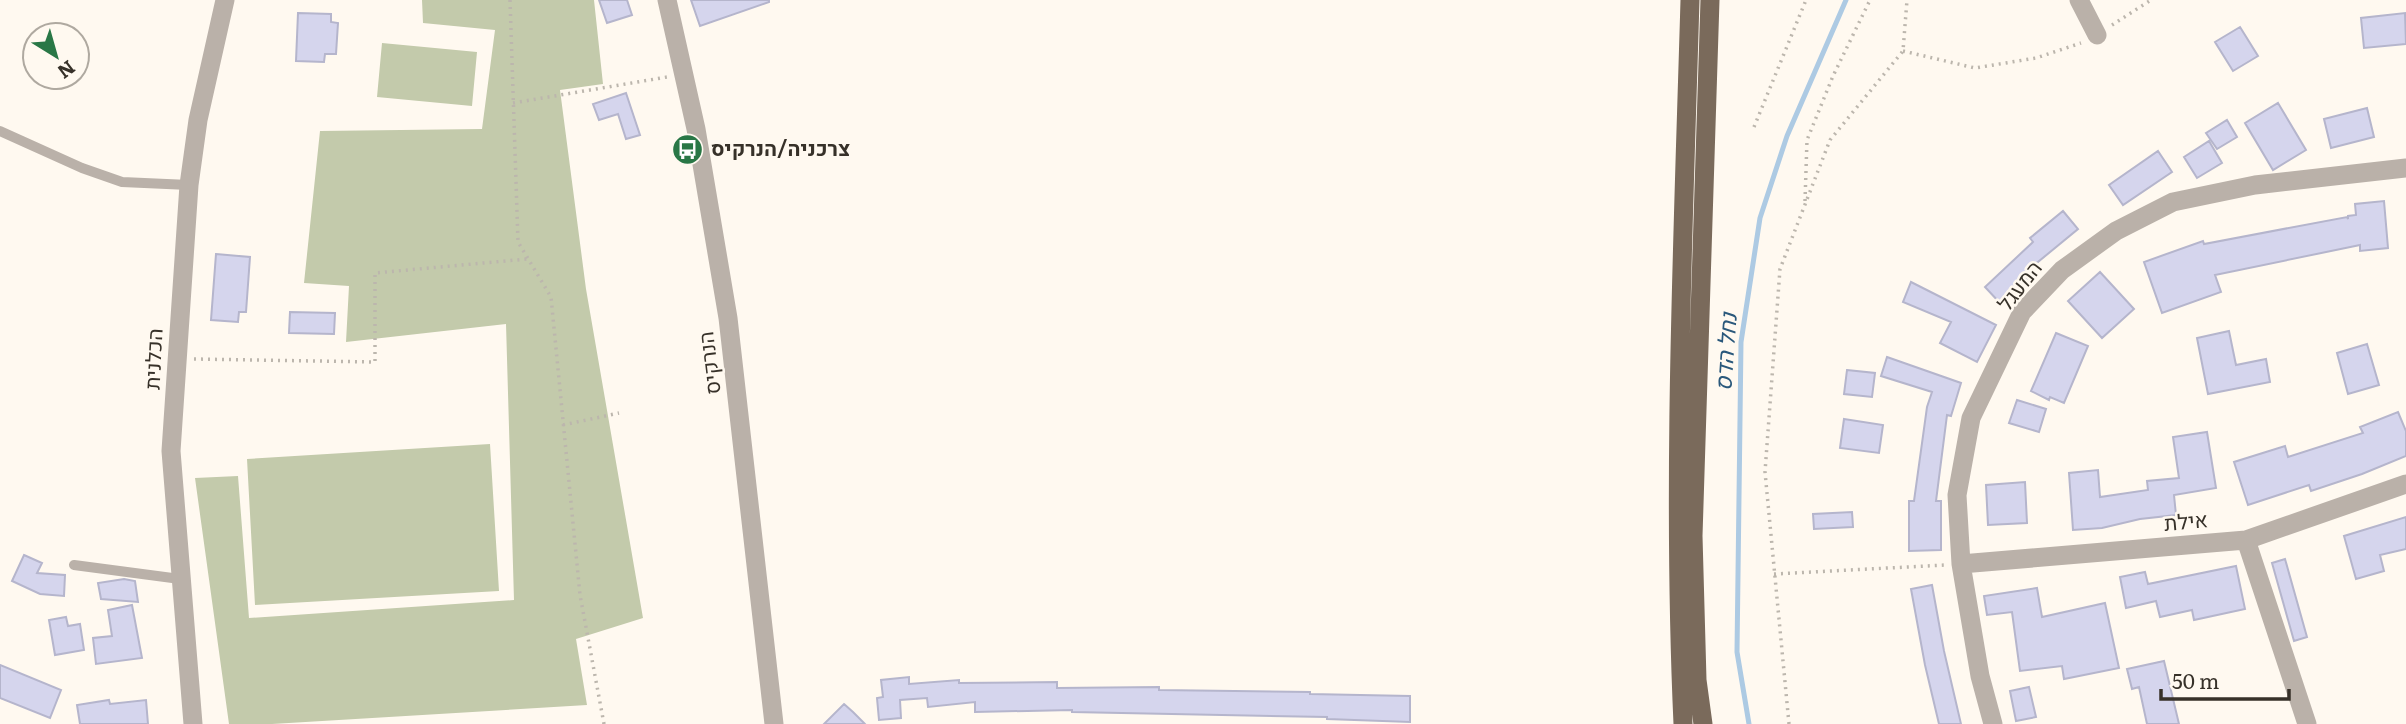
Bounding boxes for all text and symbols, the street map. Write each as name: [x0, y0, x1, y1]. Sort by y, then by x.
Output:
north arrow: [21, 21, 91, 91]
text: N: [52, 54, 82, 86]
place label: צרכניה/הנרקיס: [711, 131, 850, 162]
bus stop icon: צרכניה/הנרקיס: [671, 132, 705, 166]
street label: המעגל: [1988, 253, 2048, 316]
water label: נחל הדס: [1704, 310, 1744, 392]
street label: הכלנית: [134, 327, 169, 390]
street label: הנרקיס: [688, 330, 727, 396]
street label: אילת: [2163, 502, 2209, 537]
scale bar: [2161, 658, 2289, 702]
text: 50 m: [2172, 664, 2219, 695]

